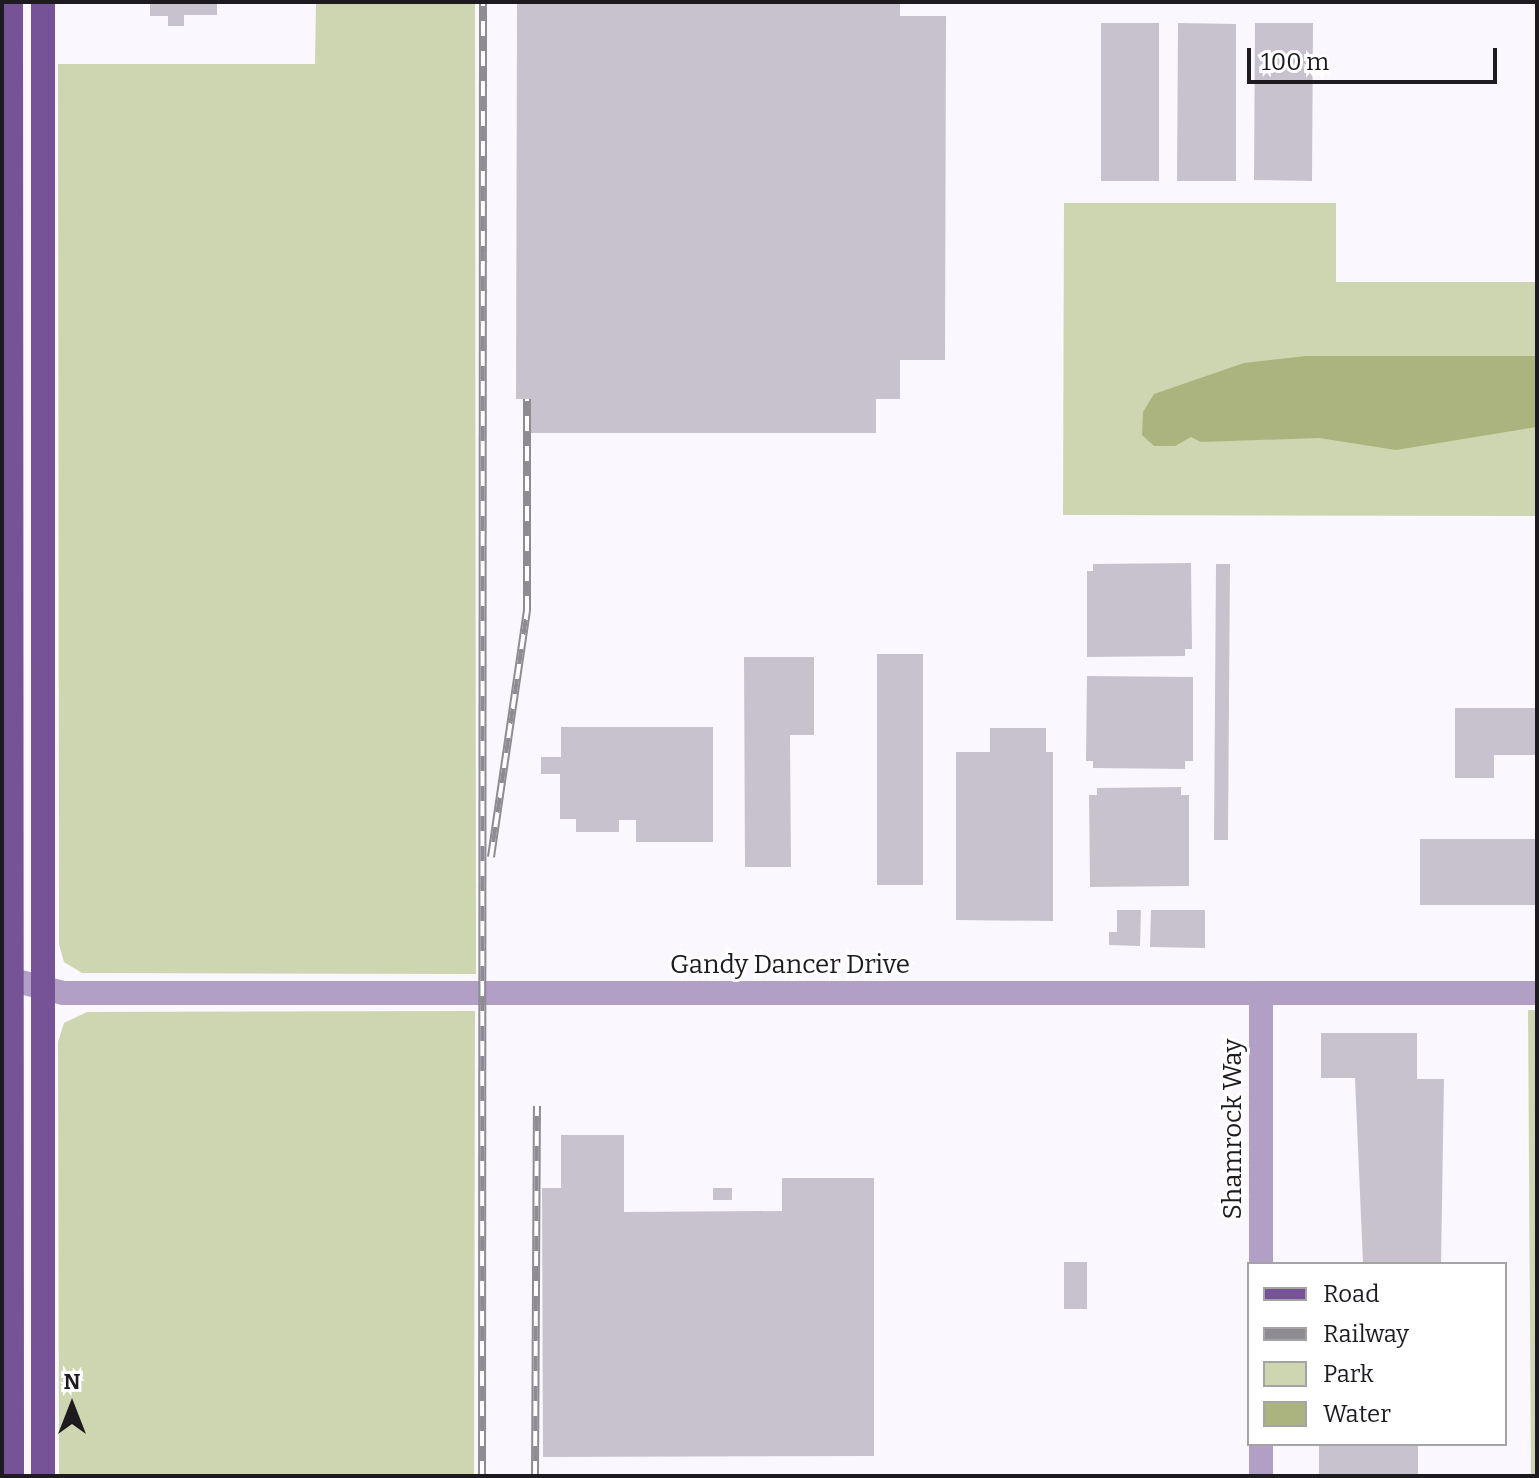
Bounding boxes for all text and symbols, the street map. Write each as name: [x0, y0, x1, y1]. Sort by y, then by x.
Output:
scale bar: [1251, 32, 1501, 82]
text: 100 m: [1261, 48, 1329, 76]
street label: Gandy Dancer Drive: [670, 949, 910, 981]
street label: Shamrock Way: [1217, 1038, 1249, 1220]
legend: [1247, 1262, 1507, 1446]
text: Road: [1323, 1280, 1379, 1308]
text: Railway: [1323, 1320, 1409, 1348]
text: Park: [1323, 1360, 1374, 1388]
north arrow: [32, 1366, 112, 1446]
text: N: [64, 1368, 80, 1395]
text: Water: [1323, 1400, 1391, 1428]

